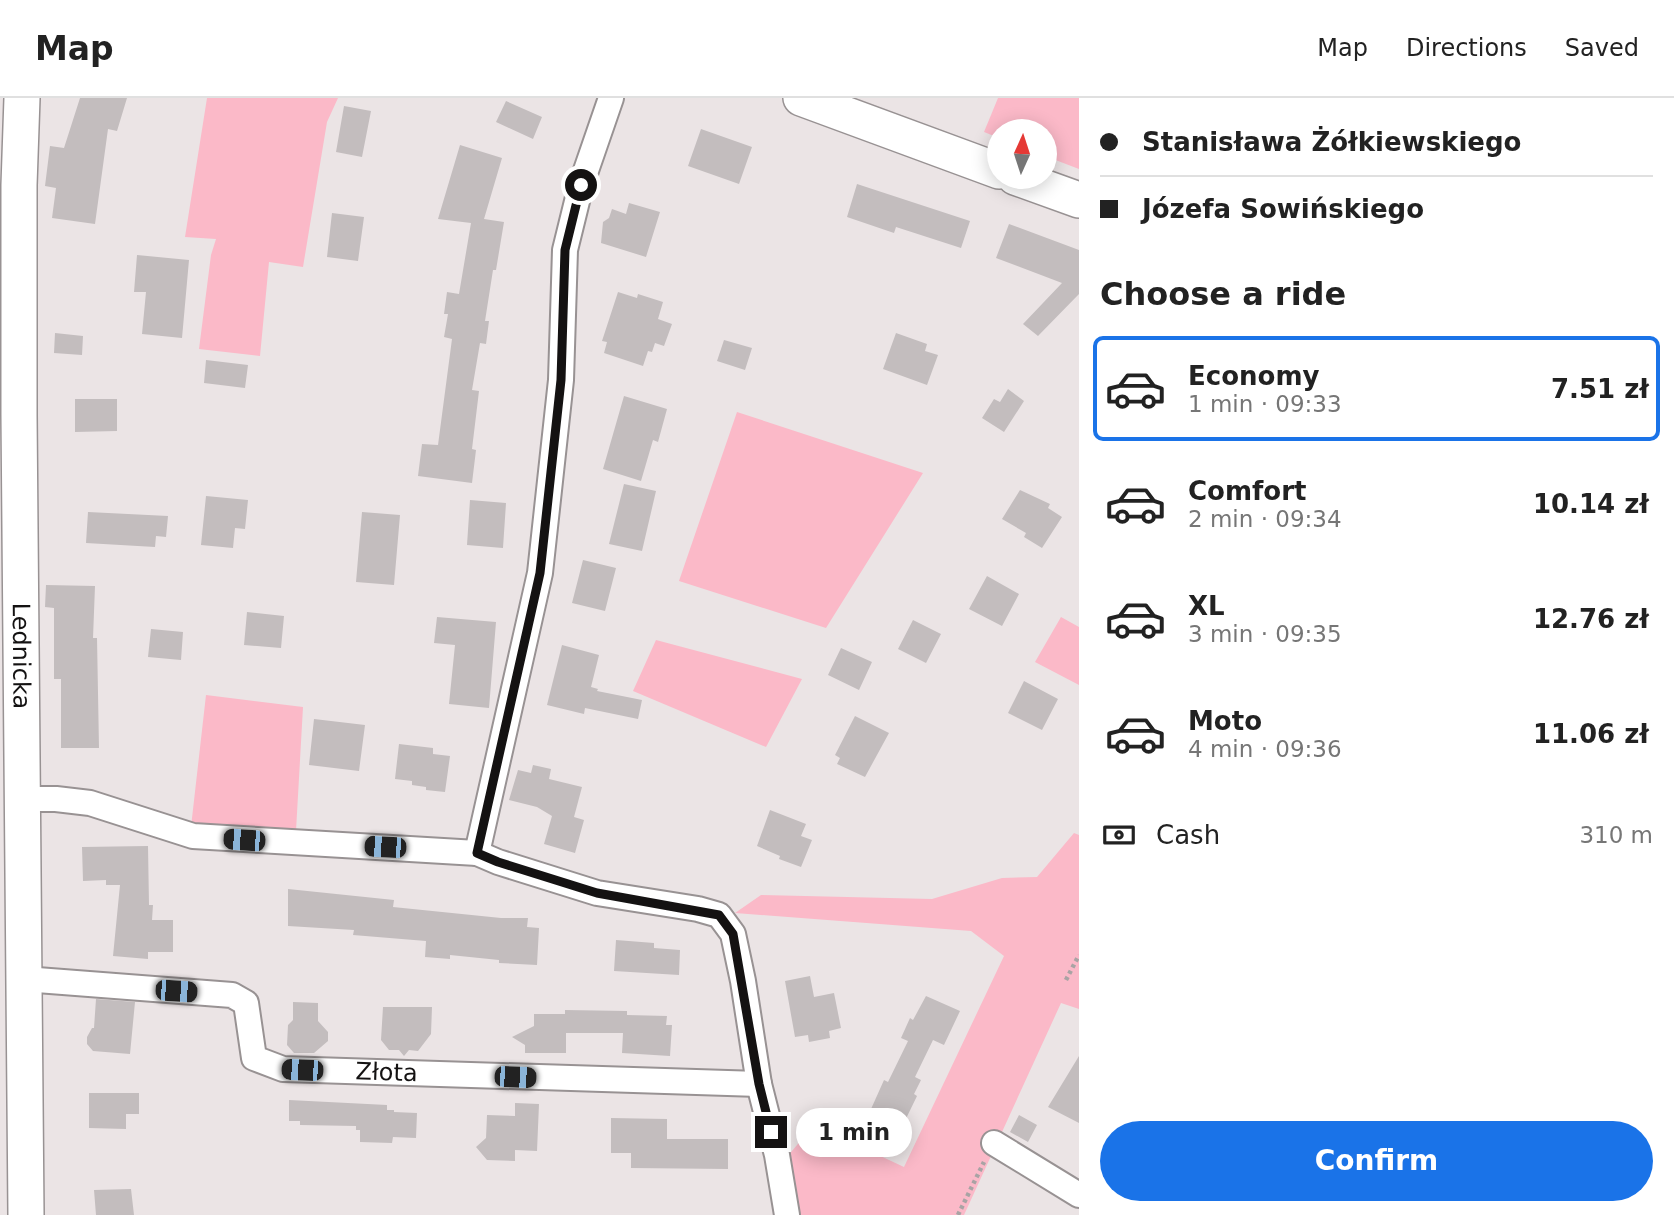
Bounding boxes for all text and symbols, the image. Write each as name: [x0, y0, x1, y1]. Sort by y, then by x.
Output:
text: Map: [35, 29, 114, 68]
text: Map: [1317, 34, 1368, 62]
text: Directions: [1406, 34, 1527, 62]
text: Saved: [1565, 34, 1639, 62]
north arrow: [987, 119, 1057, 189]
map controls: [987, 119, 1057, 189]
text: Stanisława Żółkiewskiego: [1142, 127, 1521, 157]
route start: [565, 169, 597, 201]
text: Józefa Sowińskiego: [1142, 194, 1424, 224]
text: Choose a ride: [1100, 275, 1346, 313]
icon: car: [1104, 357, 1167, 420]
text: Economy: [1188, 361, 1319, 391]
text: 7.51 zł: [1551, 374, 1649, 404]
text: 1 min · 09:33: [1188, 391, 1342, 417]
icon: car: [1104, 472, 1167, 535]
text: Comfort: [1188, 476, 1306, 506]
text: 10.14 zł: [1533, 489, 1649, 519]
text: 2 min · 09:34: [1188, 506, 1342, 532]
icon: car: [1104, 587, 1167, 650]
text: XL: [1188, 591, 1225, 621]
street label: Lednicka: [7, 603, 36, 709]
text: 12.76 zł: [1533, 604, 1649, 634]
text: 3 min · 09:35: [1188, 621, 1342, 647]
icon: car: [1104, 702, 1167, 765]
text: Moto: [1188, 706, 1262, 736]
text: 11.06 zł: [1533, 719, 1649, 749]
text: 4 min · 09:36: [1188, 736, 1342, 762]
icon: cash: [1100, 816, 1138, 854]
text: Cash: [1156, 820, 1220, 850]
text: 310 m: [1579, 822, 1653, 848]
car: [223, 828, 266, 852]
car: [364, 835, 407, 859]
car: [155, 979, 198, 1003]
street label: Złota: [355, 1057, 418, 1087]
car: [281, 1059, 324, 1081]
car: [494, 1066, 537, 1088]
callout: 1 min: [796, 1108, 911, 1156]
route end: [755, 1116, 787, 1148]
text: 1 min: [818, 1119, 890, 1145]
button: Confirm: [1100, 1121, 1653, 1201]

